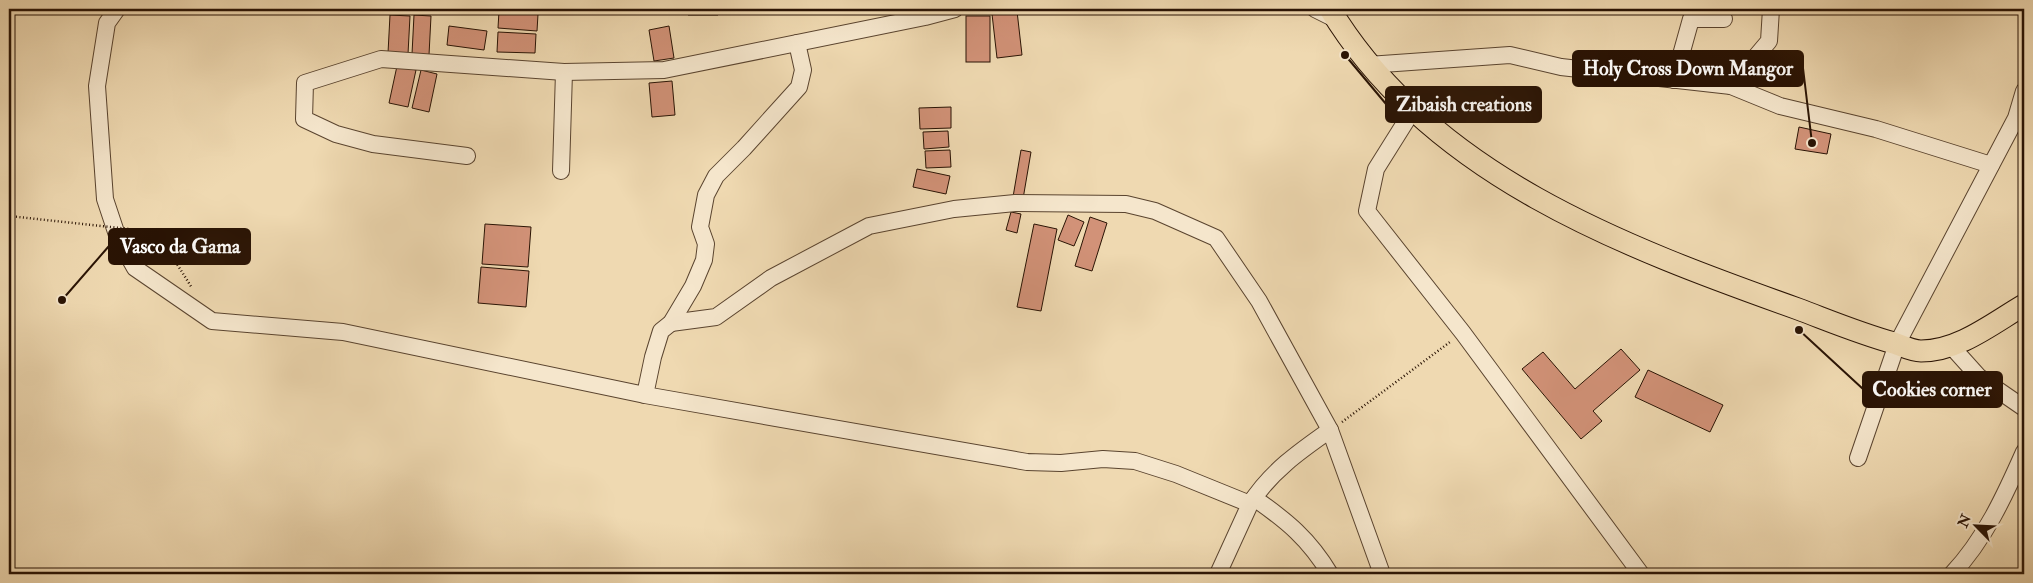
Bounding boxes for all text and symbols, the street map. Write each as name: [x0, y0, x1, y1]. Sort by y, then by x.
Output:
callout: Holy Cross Down Mangor: [1573, 51, 1803, 86]
text: Holy Cross Down Mangor: [1583, 56, 1794, 82]
callout: Zibaish creations: [1386, 87, 1541, 122]
text: Zibaish creations: [1396, 92, 1532, 117]
callout: Vasco da Gama: [109, 229, 250, 264]
text: Vasco da Gama: [119, 234, 241, 259]
callout: Cookies corner: [1863, 372, 2002, 407]
text: Cookies corner: [1872, 377, 1992, 402]
north arrow: [1950, 500, 2000, 550]
text: N: [1954, 511, 1975, 531]

